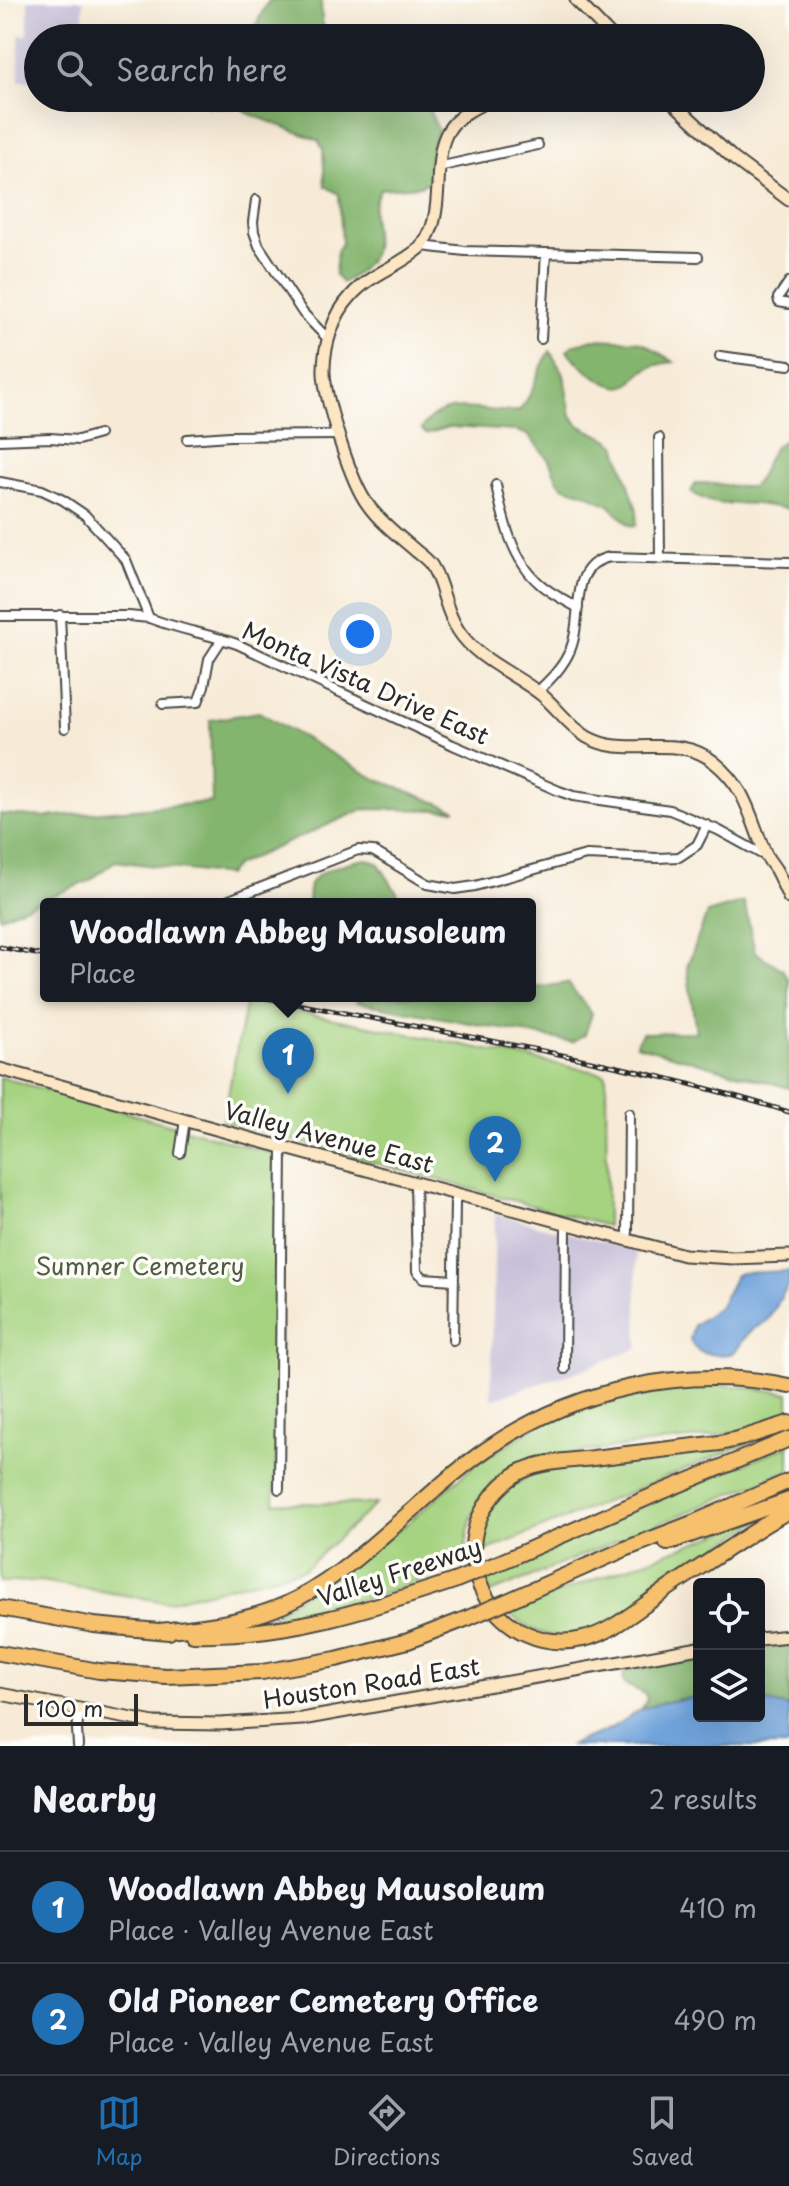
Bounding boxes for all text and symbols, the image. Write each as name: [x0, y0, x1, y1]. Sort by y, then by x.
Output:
search box: [24, 24, 765, 112]
icon: search: [52, 46, 96, 90]
text: Search here: [116, 46, 288, 91]
street label: Monta Vista Drive East: [237, 611, 495, 753]
your location: [340, 614, 380, 654]
popup: [40, 898, 536, 1002]
text: Woodlawn Abbey Mausoleum: [69, 908, 507, 953]
text: Place: [69, 953, 136, 992]
pin: 1: [262, 1028, 314, 1094]
street label: Valley Avenue East: [220, 1091, 438, 1181]
pin: 2: [469, 1116, 521, 1182]
park label: Sumner Cemetery: [35, 1247, 245, 1283]
street label: Valley Freeway: [312, 1528, 486, 1614]
map controls: [693, 1578, 765, 1722]
button: locate: [693, 1578, 765, 1650]
street label: Houston Road East: [260, 1647, 482, 1717]
button: layers: [693, 1650, 765, 1722]
scale bar: [24, 1690, 138, 1726]
text: 100 m: [36, 1691, 103, 1724]
text: Nearby: [32, 1772, 157, 1824]
text: 2 results: [649, 1779, 757, 1818]
text: Woodlawn Abbey Mausoleum: [108, 1865, 545, 1910]
text: 1: [52, 1888, 64, 1927]
text: 410 m: [679, 1888, 757, 1927]
text: Place · Valley Avenue East: [108, 1910, 434, 1949]
text: Old Pioneer Cemetery Office: [108, 1977, 538, 2022]
text: 2: [49, 2000, 67, 2039]
text: 490 m: [674, 2000, 757, 2039]
text: Place · Valley Avenue East: [108, 2022, 434, 2061]
tab: Map: [95, 2091, 142, 2172]
tab: Directions: [333, 2091, 440, 2172]
tab: Saved: [631, 2091, 694, 2172]

